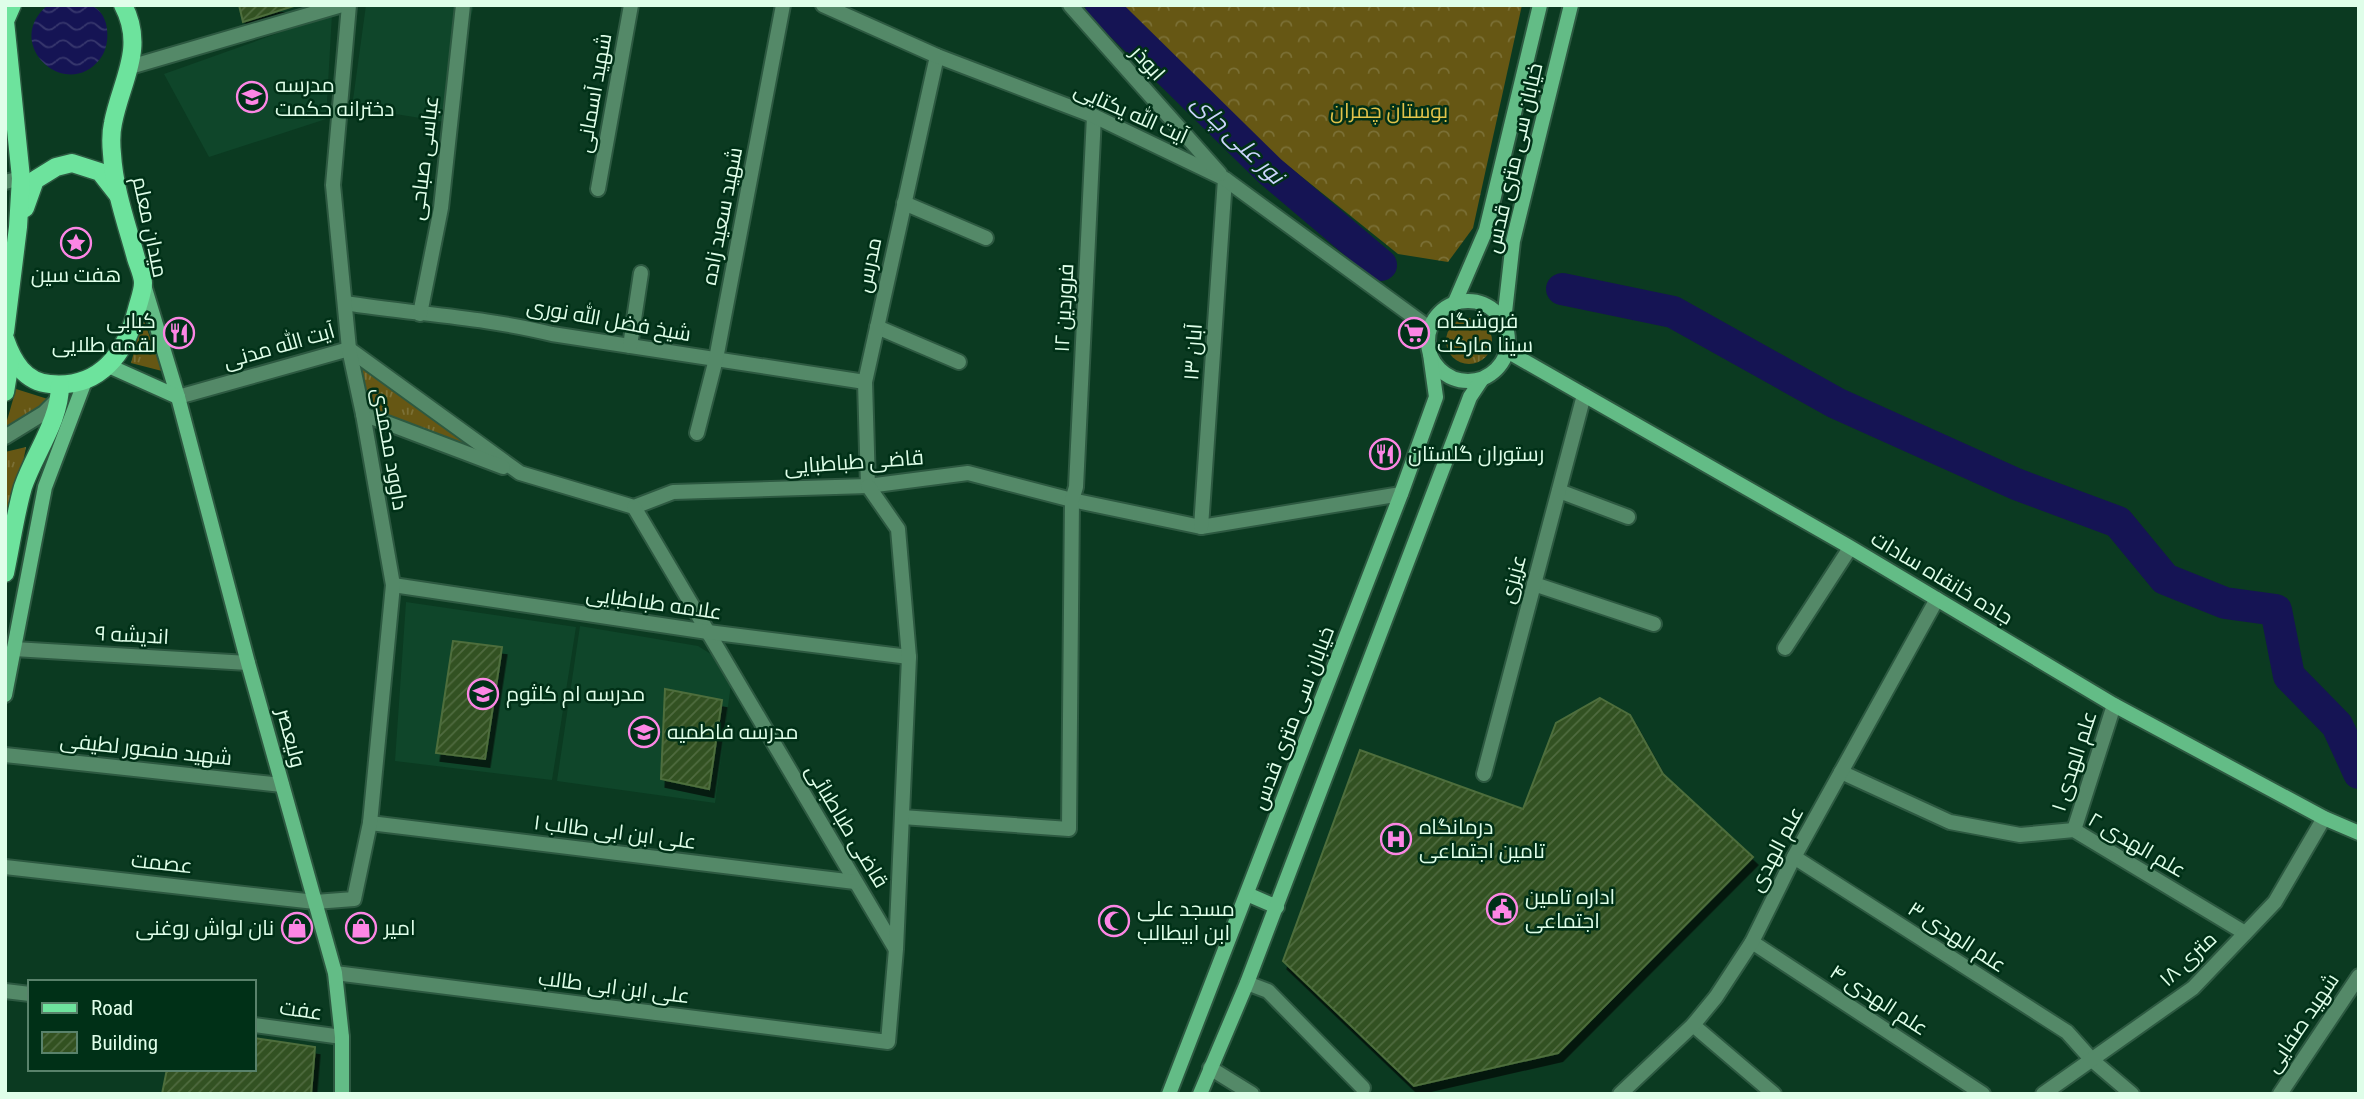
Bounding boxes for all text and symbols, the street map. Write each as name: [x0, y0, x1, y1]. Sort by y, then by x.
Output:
street label: شهید آسمانی: [572, 31, 617, 155]
street label: ابوذر: [1125, 40, 1170, 86]
street label: خیابان سی متری قدس: [1480, 61, 1549, 256]
place label: مدرسه دخترانه حکمت: [275, 73, 394, 121]
street label: آیت الله یکتایی: [1070, 75, 1193, 150]
school or university icon: مدرسه دخترانه حکمت: [235, 80, 269, 114]
water label: نور علی چای: [1185, 89, 1291, 193]
street label: عباسی صباحی: [404, 94, 445, 222]
park label: بوستان چمران: [1330, 99, 1448, 125]
street label: شهید سعید زاده: [697, 145, 748, 287]
street label: میدان معلم: [126, 174, 172, 280]
place icon: هفت سین: [59, 226, 93, 260]
street label: مدرس: [851, 235, 888, 295]
place label: هفت سین: [31, 263, 121, 288]
street label: ۱۲ فروردین: [1050, 263, 1079, 353]
street label: شیخ فضل الله نوری: [525, 292, 693, 348]
place label: کبابی لقمه طلایی: [52, 309, 156, 358]
place label: فروشگاه سینا مارکت: [1437, 309, 1533, 357]
restaurant icon: کبابی لقمه طلایی: [162, 316, 196, 350]
supermarket icon: فروشگاه سینا مارکت: [1397, 316, 1431, 350]
street label: آیت الله مدنی: [220, 317, 338, 374]
street label: ۱۳ آبان: [1179, 322, 1208, 381]
street label: داوود محمدی: [366, 386, 413, 512]
restaurant icon: رستوران گلستان: [1368, 437, 1402, 471]
place label: رستوران گلستان: [1408, 442, 1544, 467]
street label: قاضی طباطبایی: [783, 445, 925, 480]
street label: جاده خانقاه سادات: [1867, 526, 2017, 630]
street label: عزیزی: [1495, 552, 1532, 606]
street label: علامه طباطبایی: [584, 582, 724, 625]
street label: اندیشه ۹: [94, 621, 170, 649]
street label: خیابان سی متری قدس: [1247, 623, 1340, 813]
school or university icon: مدرسه ام کلثوم: [466, 677, 500, 711]
place label: مدرسه ام کلثوم: [506, 682, 645, 708]
street label: ولیعصر: [271, 705, 310, 770]
street label: علم الهدی ۱: [2046, 708, 2103, 815]
school or university icon: مدرسه فاطمیه: [627, 715, 661, 749]
place label: مدرسه فاطمیه: [667, 720, 799, 744]
street label: شهید منصور لطیفی: [59, 728, 233, 771]
street label: قاضی طباطبائی: [800, 760, 893, 893]
street label: علم الهدی: [1744, 802, 1810, 897]
street label: علم الهدی ۲: [2083, 807, 2190, 884]
street label: علی ابن ابی طالب ۱: [532, 810, 698, 855]
place label: درمانگاه تامین اجتماعی: [1419, 815, 1545, 864]
hospital icon: درمانگاه تامین اجتماعی: [1379, 822, 1413, 856]
street label: عصمت: [130, 848, 194, 878]
place label: اداره تامین اجتماعی: [1525, 885, 1615, 934]
public building icon: اداره تامین اجتماعی: [1485, 892, 1519, 926]
street label: علم الهدی ۳: [1902, 896, 2010, 979]
place label: مسجد علی ابن ابیطالب: [1137, 897, 1235, 946]
mosque icon: مسجد علی ابن ابیطالب: [1097, 904, 1131, 938]
shop icon: نان لواش روغنی: [280, 911, 314, 945]
shop icon: امیر: [344, 911, 378, 945]
place label: نان لواش روغنی: [135, 916, 274, 941]
place label: امیر: [383, 916, 416, 940]
street label: ۱۸ متری: [2155, 927, 2222, 992]
street label: علم الهدی ۴: [1825, 960, 1932, 1042]
street label: علی ابن ابی طالب: [537, 966, 691, 1009]
street label: شهید صفایی: [2260, 969, 2345, 1078]
legend: [28, 980, 256, 1071]
street label: عفت: [278, 995, 324, 1025]
text: Road: [91, 996, 133, 1020]
text: Building: [91, 1031, 158, 1055]

